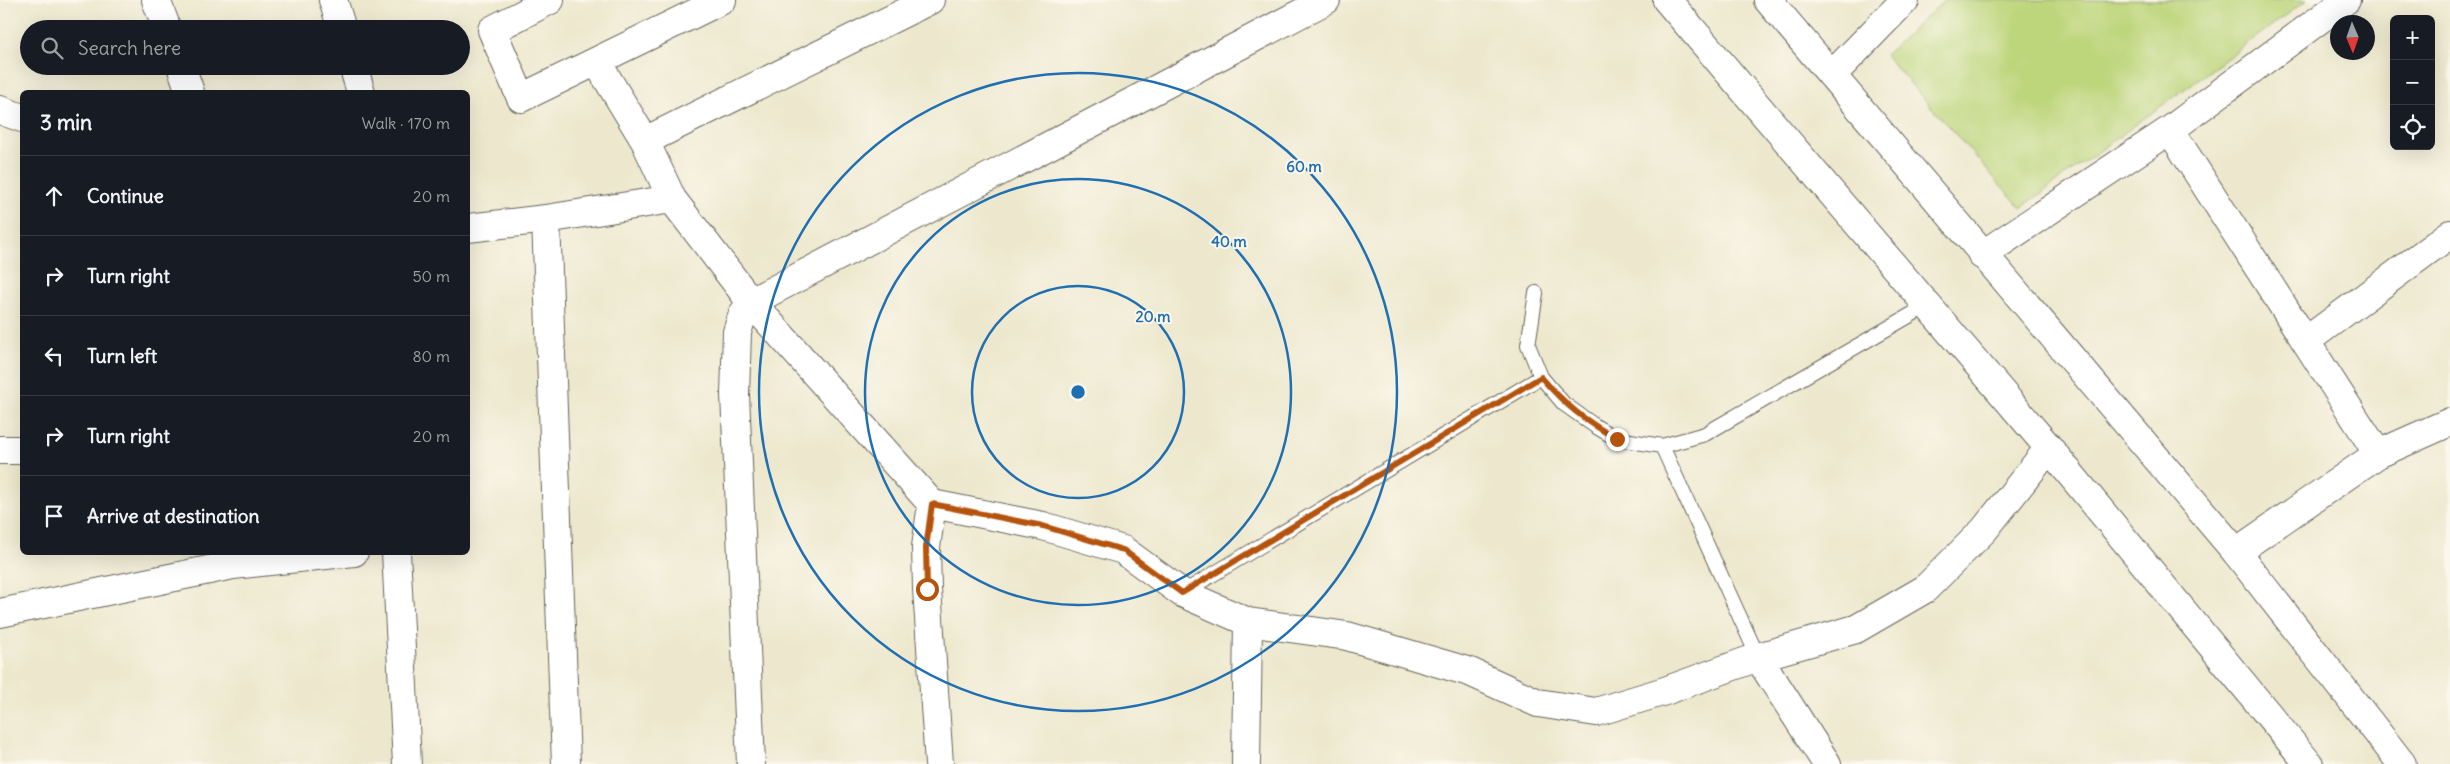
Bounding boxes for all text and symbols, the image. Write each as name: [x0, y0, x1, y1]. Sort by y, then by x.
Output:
north arrow: [2330, 15, 2375, 60]
map controls: [2390, 15, 2435, 150]
button: +: [2390, 15, 2435, 60]
search box: [20, 20, 470, 75]
icon: search: [38, 34, 66, 62]
text: Search here: [78, 36, 181, 60]
button: −: [2390, 60, 2435, 105]
button: locate: [2390, 105, 2435, 150]
text: 3 min: [40, 109, 92, 136]
text: Walk · 170 m: [361, 113, 450, 133]
text: 60 m: [1286, 157, 1322, 176]
icon: ahead: [40, 182, 68, 210]
text: Continue: [87, 184, 164, 208]
text: 20 m: [413, 186, 450, 206]
text: 40 m: [1211, 232, 1247, 251]
icon: right: [40, 262, 68, 290]
text: Turn right: [87, 264, 170, 288]
text: 50 m: [412, 266, 450, 286]
text: 20 m: [1136, 307, 1170, 326]
icon: left: [40, 342, 68, 370]
text: Turn left: [87, 344, 157, 368]
text: 80 m: [412, 346, 450, 366]
centre of rings: [1069, 383, 1087, 401]
icon: right: [40, 422, 68, 450]
text: Turn right: [87, 424, 170, 448]
text: 20 m: [413, 426, 450, 446]
route end: [1606, 428, 1629, 451]
icon: arrive: [40, 502, 68, 530]
text: Arrive at destination: [87, 504, 260, 528]
route start: [916, 578, 939, 601]

